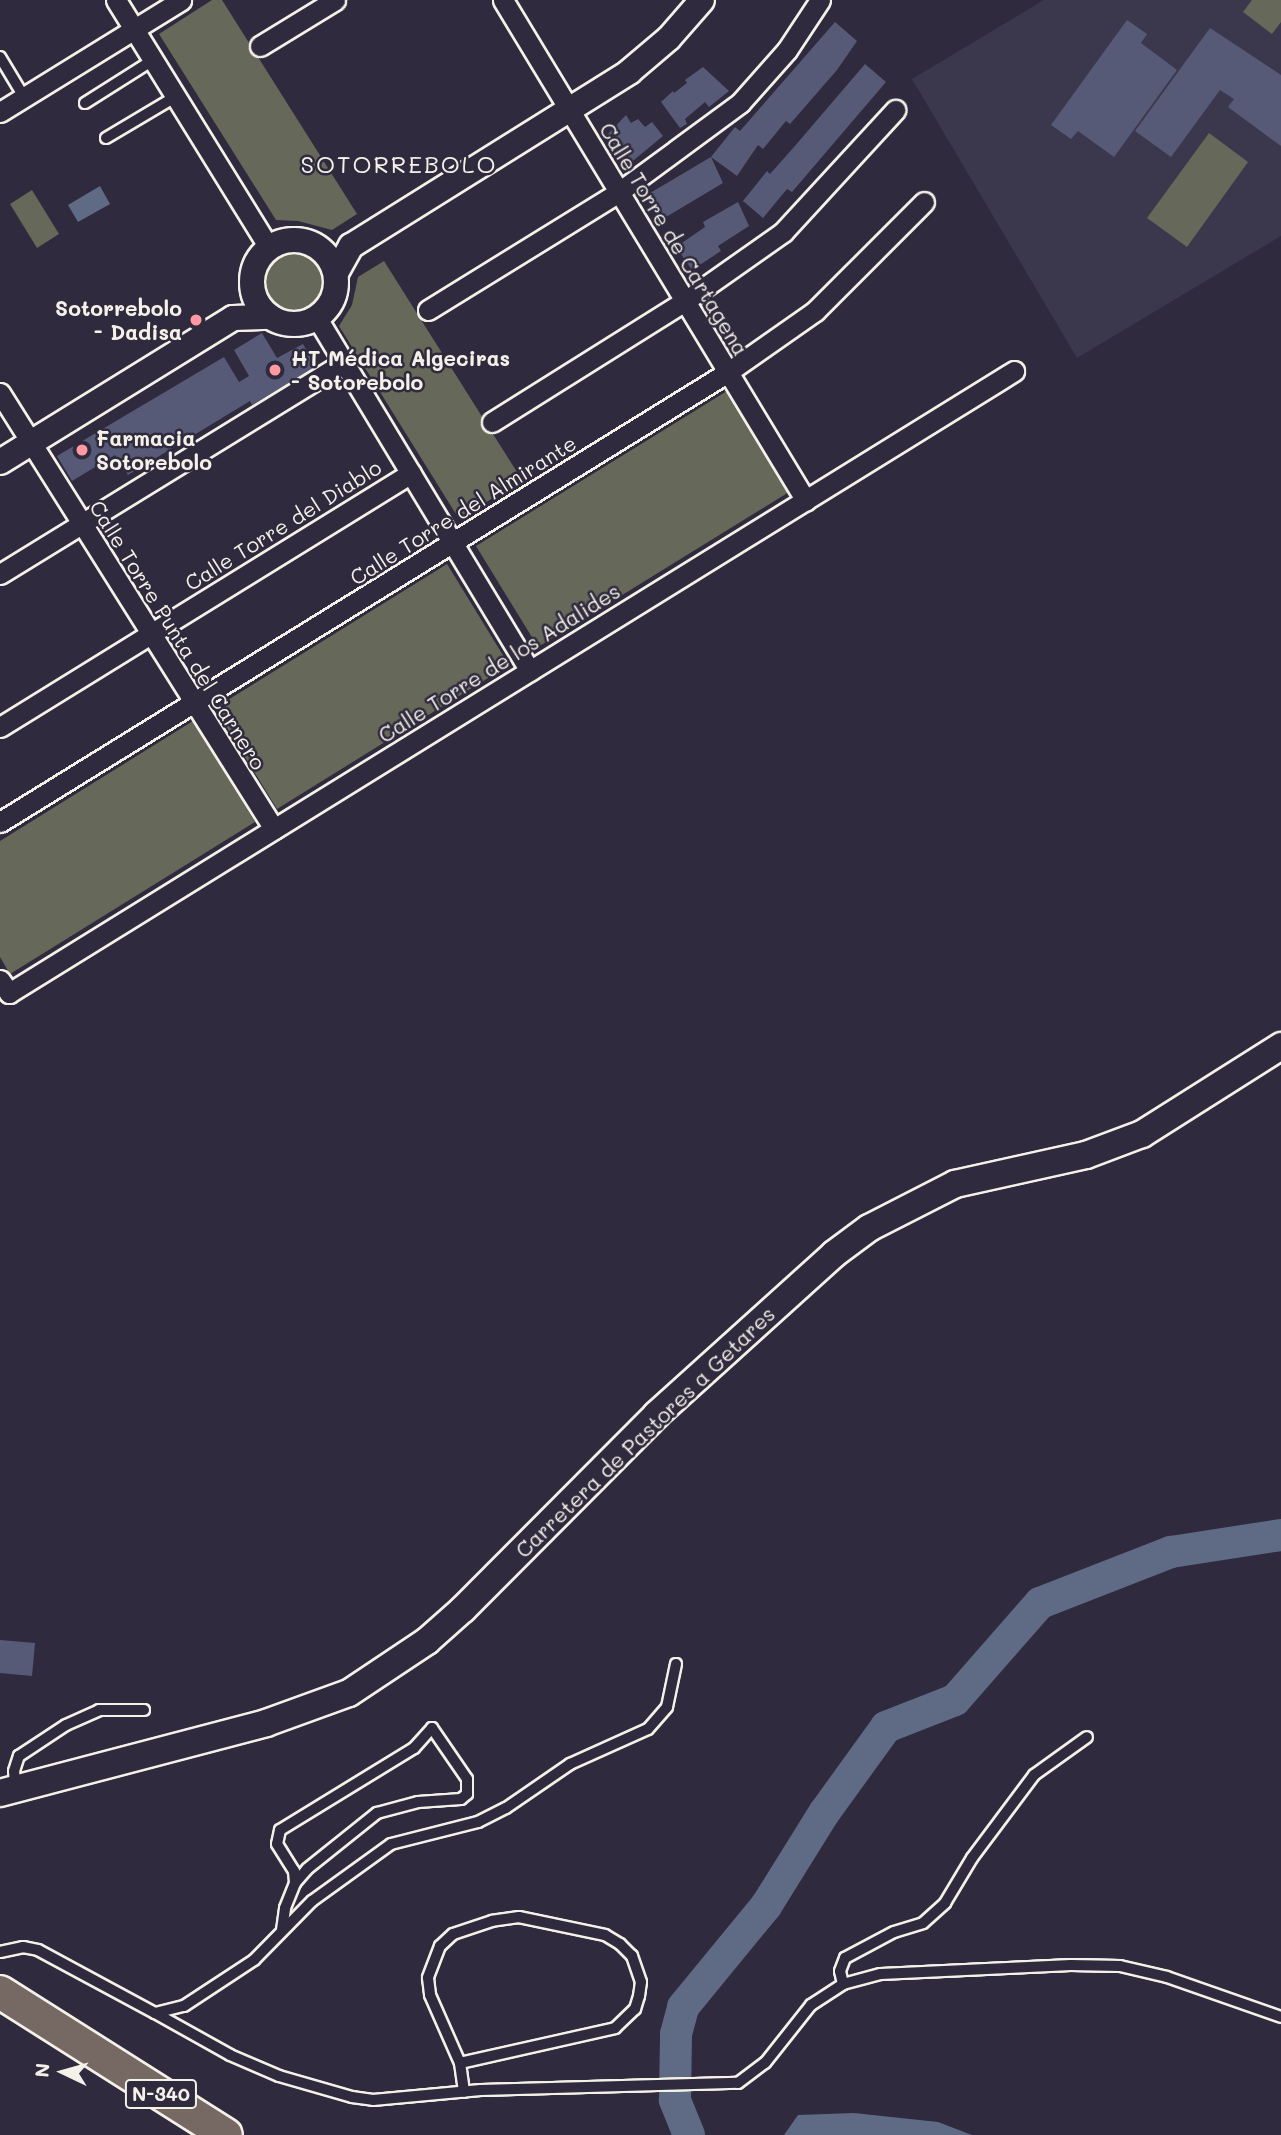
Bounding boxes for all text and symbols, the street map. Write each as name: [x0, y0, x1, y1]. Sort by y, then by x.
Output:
street label: Calle Torre de Cartagena: [594, 118, 754, 360]
district label: SOTORREBOLO: [302, 150, 496, 178]
place label: Sotorrebolo - Dadisa: [55, 295, 182, 345]
marker: Sotorrebolo - Dadisa: [188, 312, 204, 328]
place label: HT Médica Algeciras - Sotorebolo: [291, 345, 510, 395]
marker: HT Médica Algeciras - Sotorebolo: [265, 360, 285, 380]
place label: Farmacia Sotorebolo: [96, 425, 212, 475]
street label: Calle Torre del Almirante: [345, 430, 581, 590]
marker: Farmacia Sotorebolo: [74, 442, 90, 458]
street label: Calle Torre del Diablo: [180, 454, 386, 596]
street label: Calle Torre Punta del Carnero: [84, 496, 272, 774]
street label: Calle Torre de los Adalides: [374, 578, 624, 748]
street label: Carretera de Pastores a Getares: [510, 1301, 780, 1563]
north arrow: [28, 2037, 98, 2107]
text: N: [29, 2062, 55, 2078]
road number: N-340: [124, 2078, 198, 2110]

